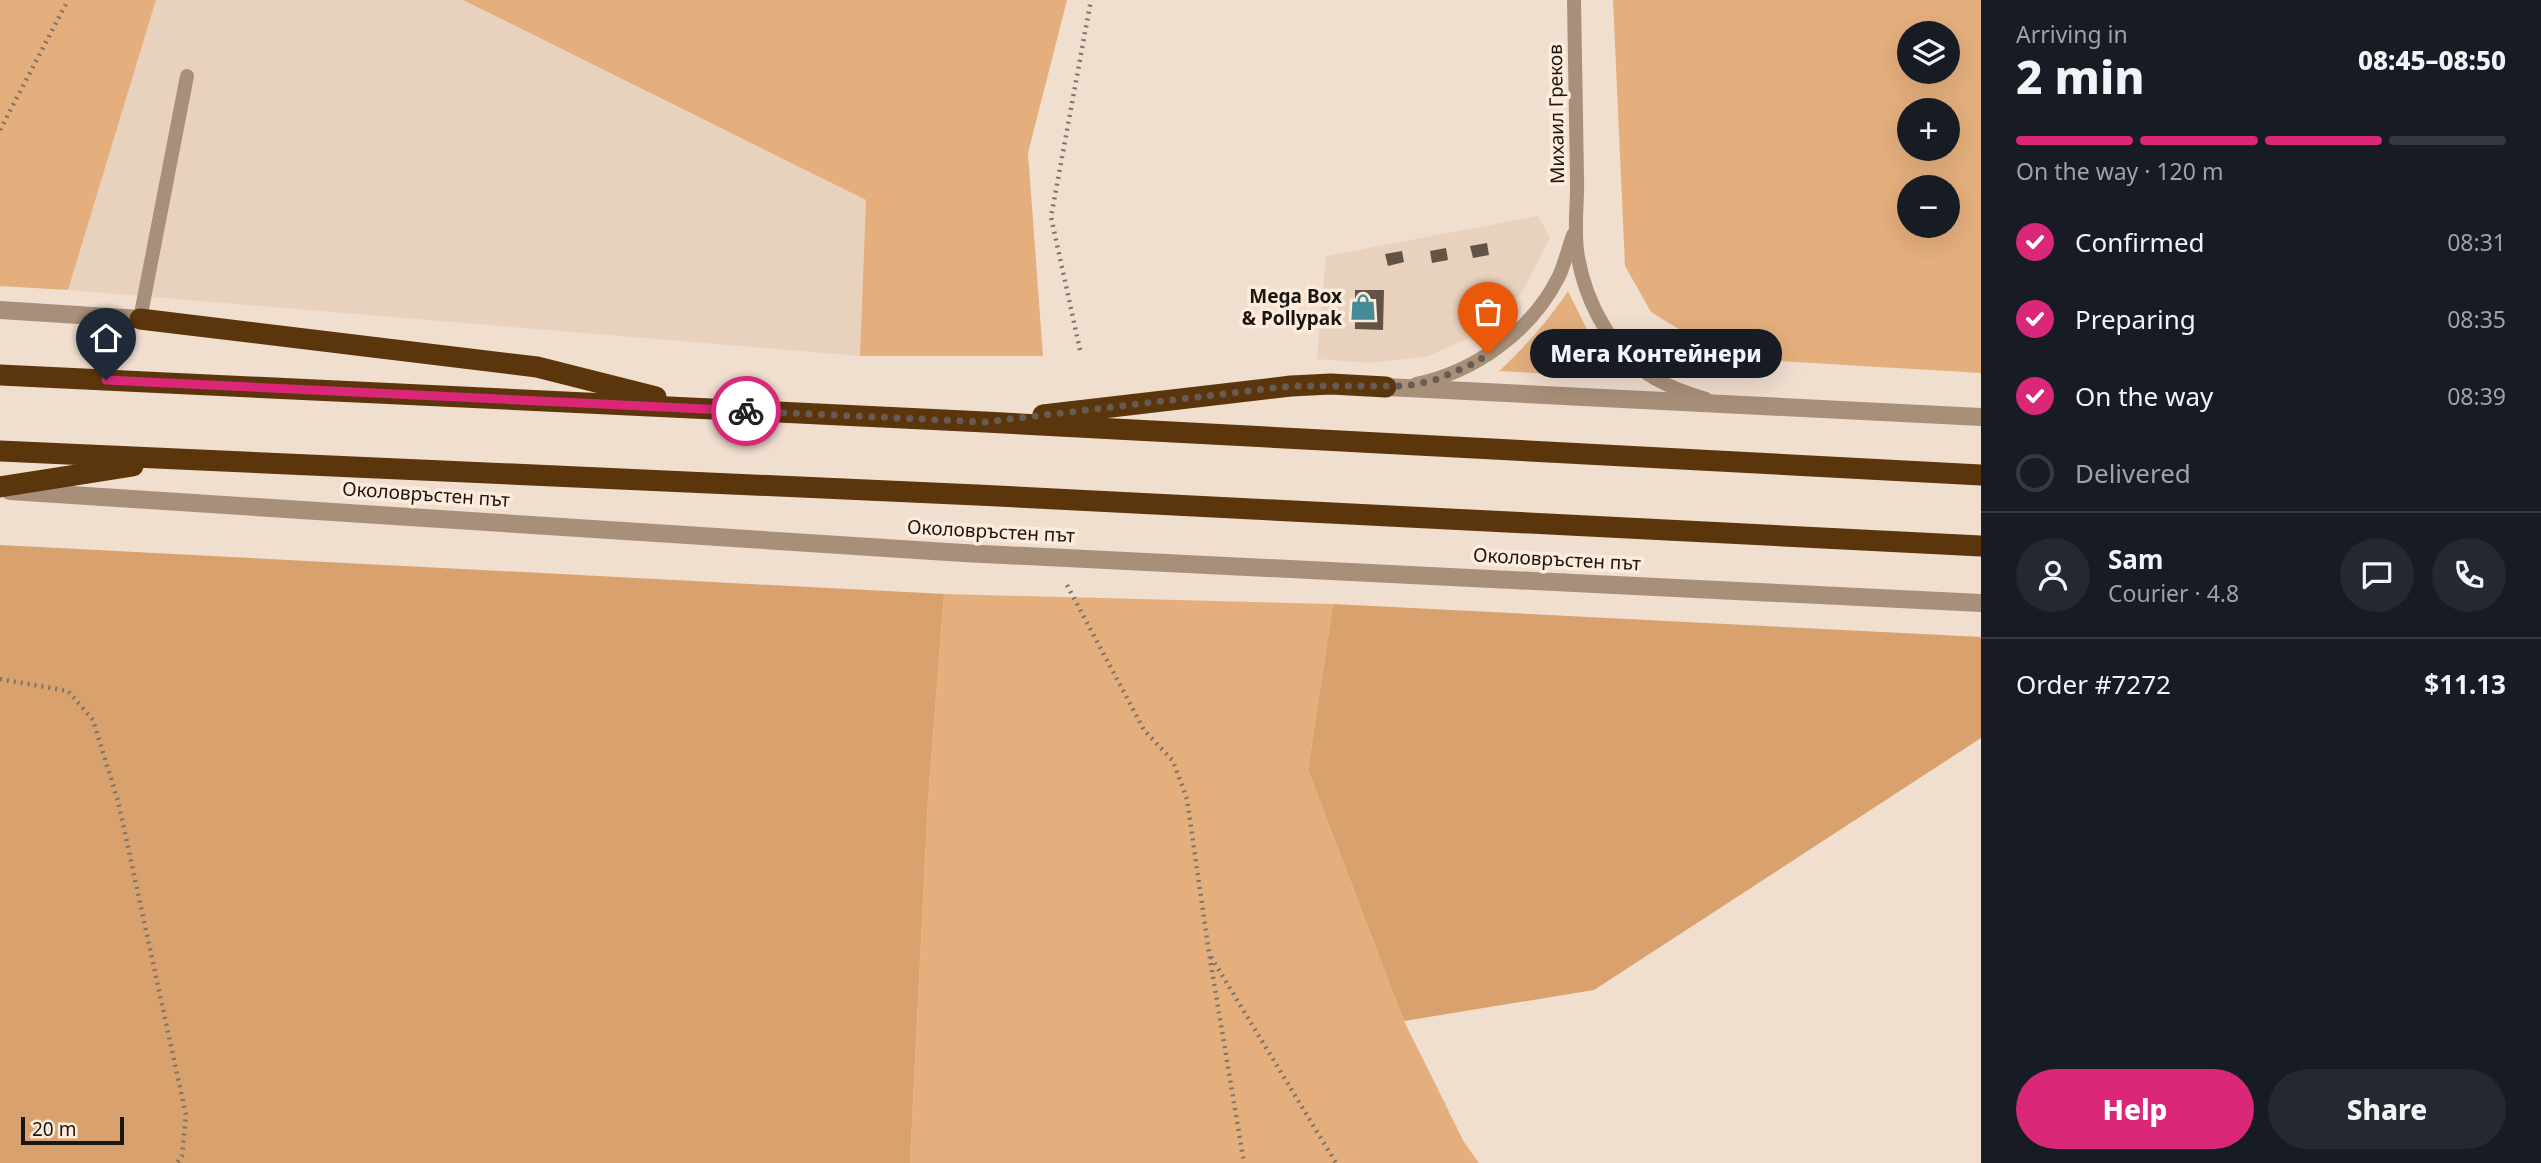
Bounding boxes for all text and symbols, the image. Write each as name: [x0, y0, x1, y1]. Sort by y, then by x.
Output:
text: Arriving in: [2016, 18, 2128, 50]
map controls: [1897, 21, 1960, 238]
button: layers: [1897, 21, 1960, 84]
text: 08:45–08:50: [2358, 42, 2506, 78]
street label: Михаил Греков: [1542, 44, 1570, 184]
text: 2 min: [2016, 45, 2145, 107]
button: +: [1897, 98, 1960, 161]
text: On the way · 120 m: [2016, 155, 2223, 187]
button: −: [1897, 175, 1960, 238]
icon: check: [2016, 223, 2054, 261]
text: Confirmed: [2075, 224, 2205, 260]
text: 08:31: [2447, 226, 2506, 258]
pin: [1458, 282, 1518, 354]
place label: Mega Box & Pollypak: [1242, 283, 1342, 331]
shop icon: Mega Box & Pollypak: [1348, 292, 1378, 322]
icon: bag: [1469, 293, 1507, 331]
icon: check: [2016, 300, 2054, 338]
text: Preparing: [2075, 301, 2196, 337]
text: 08:35: [2447, 303, 2506, 335]
pin: [76, 308, 136, 380]
icon: home: [87, 319, 125, 357]
callout: Мега Контейнери: [1530, 330, 1782, 378]
text: Мега Контейнери: [1550, 337, 1762, 369]
courier: [711, 376, 781, 446]
icon: check: [2016, 377, 2054, 415]
text: On the way: [2075, 378, 2213, 414]
text: 08:39: [2447, 380, 2506, 412]
icon: bike: [727, 392, 765, 430]
text: Delivered: [2075, 455, 2191, 491]
street label: Околовръстен път: [341, 475, 511, 513]
street label: Околовръстен път: [906, 514, 1076, 548]
button: person: [2016, 538, 2090, 612]
button: chat: [2340, 538, 2414, 612]
button: phone: [2432, 538, 2506, 612]
text: Sam: [2108, 541, 2163, 577]
street label: Околовръстен път: [1472, 542, 1642, 576]
text: Courier · 4.8: [2108, 577, 2239, 609]
text: Order #7272: [2016, 666, 2171, 702]
text: $11.13: [2424, 666, 2506, 702]
button: Help: [2016, 1069, 2254, 1149]
button: Share: [2268, 1069, 2506, 1149]
scale bar: [21, 1114, 124, 1146]
text: 20 m: [32, 1116, 76, 1142]

